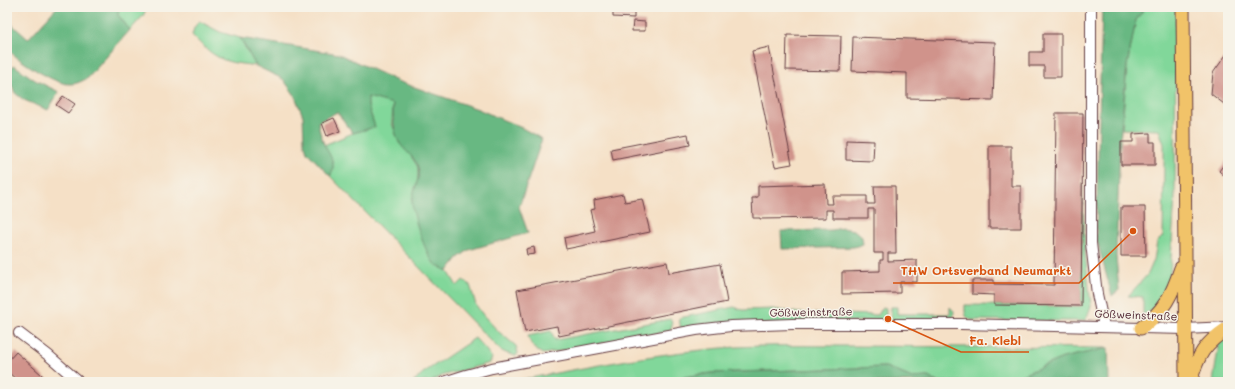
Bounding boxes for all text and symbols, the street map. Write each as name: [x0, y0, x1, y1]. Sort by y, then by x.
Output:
callout: THW Ortsverband Neumarkt: [893, 259, 1079, 283]
text: THW Ortsverband Neumarkt: [901, 262, 1071, 278]
street label: Gößweinstraße: [769, 303, 853, 320]
street label: Gößweinstraße: [1094, 306, 1178, 323]
callout: Fa. Klebl: [961, 328, 1029, 352]
text: Fa. Klebl: [969, 332, 1021, 348]

